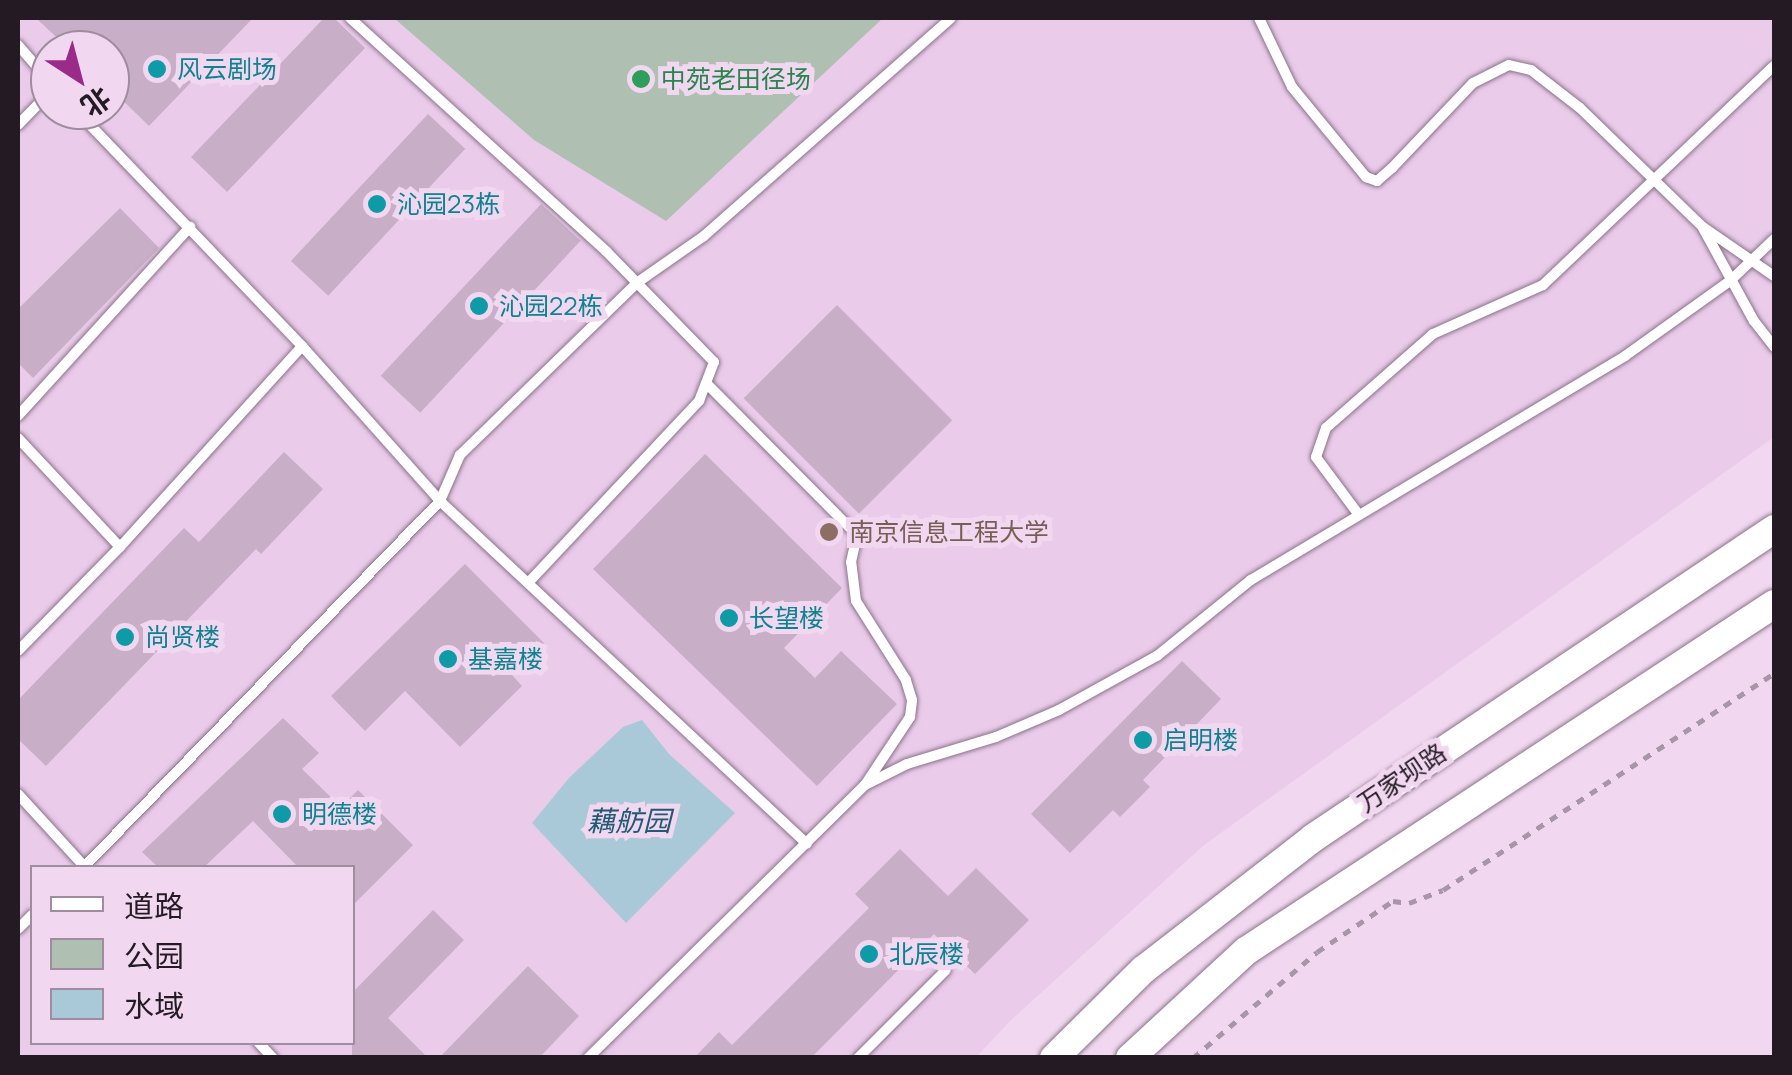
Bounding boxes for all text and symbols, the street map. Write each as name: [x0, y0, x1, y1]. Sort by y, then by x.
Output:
north arrow: [30, 30, 130, 130]
place label: 风云剧场: [177, 54, 277, 84]
marker: 风云剧场: [146, 58, 168, 80]
place label: 中苑老田径场: [661, 64, 811, 94]
marker: 中苑老田径场: [630, 68, 652, 90]
text: 北: [74, 79, 119, 126]
place label: 沁园23栋: [397, 189, 500, 219]
marker: 沁园23栋: [366, 193, 388, 215]
place label: 沁园22栋: [499, 291, 602, 321]
marker: 沁园22栋: [468, 295, 490, 317]
place label: 南京信息工程大学: [849, 517, 1049, 547]
marker: 南京信息工程大学: [818, 521, 840, 543]
place label: 长望楼: [749, 603, 824, 633]
marker: 长望楼: [718, 607, 740, 629]
place label: 尚贤楼: [145, 622, 220, 652]
marker: 尚贤楼: [114, 626, 136, 648]
place label: 基嘉楼: [468, 644, 543, 674]
marker: 基嘉楼: [437, 648, 459, 670]
place label: 启明楼: [1163, 725, 1238, 755]
marker: 启明楼: [1132, 729, 1154, 751]
street label: 万家坝路: [1352, 738, 1452, 818]
place label: 明德楼: [302, 799, 377, 829]
marker: 明德楼: [271, 803, 293, 825]
water label: 藕舫园: [587, 803, 671, 837]
legend: [30, 865, 355, 1045]
text: 道路: [124, 885, 184, 926]
text: 公园: [124, 935, 184, 976]
place label: 北辰楼: [889, 939, 964, 969]
marker: 北辰楼: [858, 943, 880, 965]
text: 水域: [124, 985, 184, 1026]

